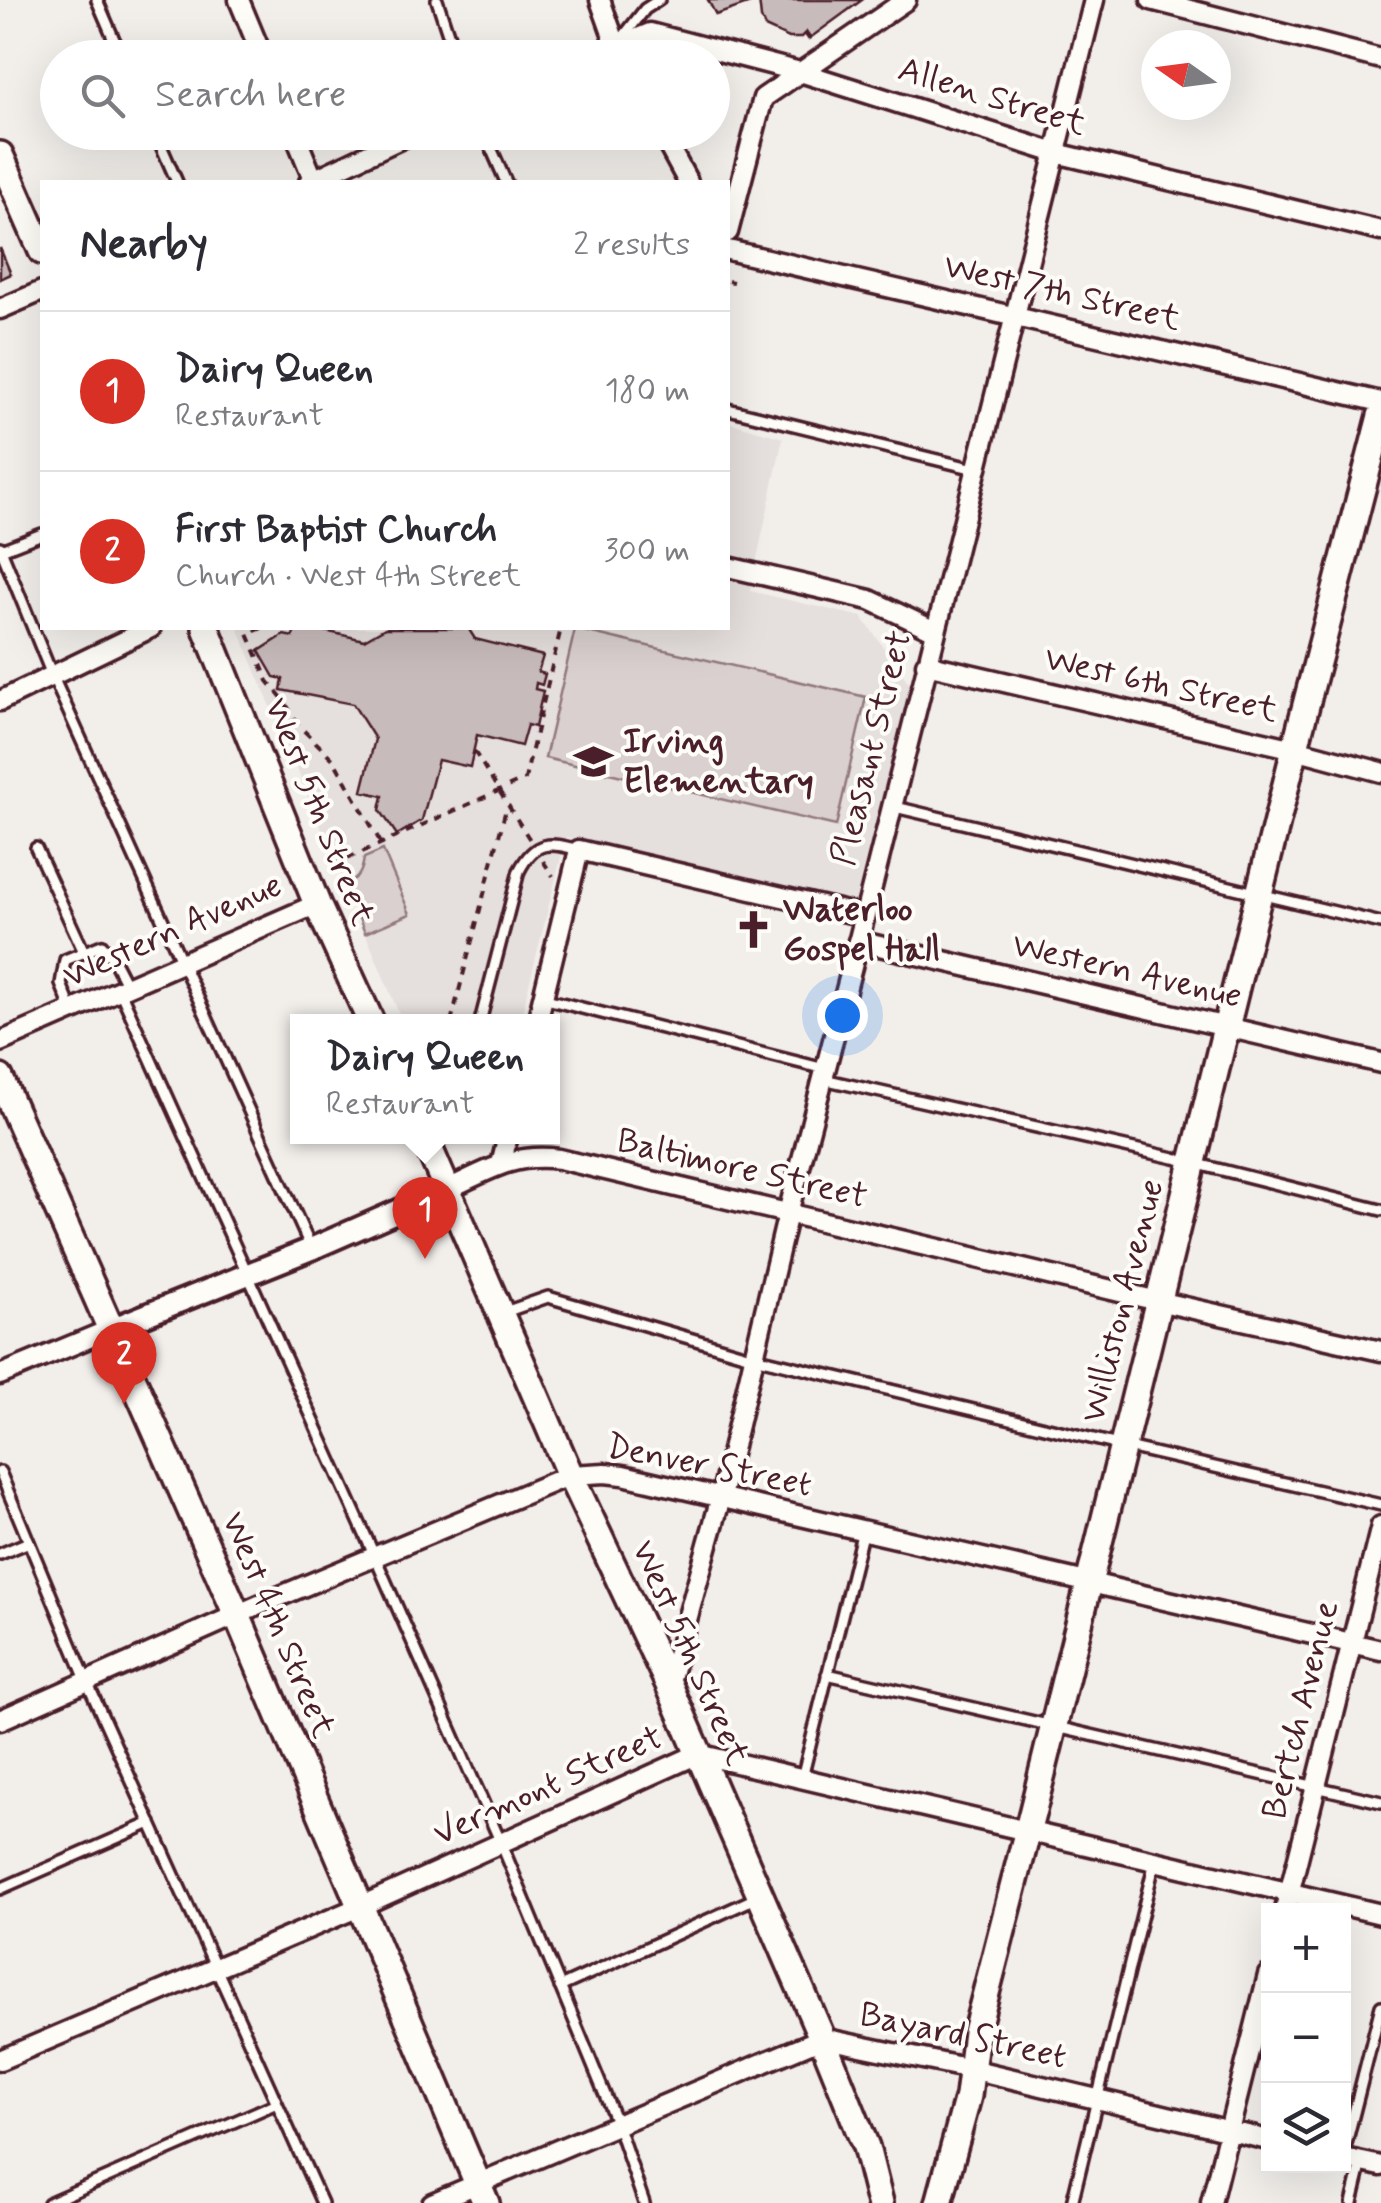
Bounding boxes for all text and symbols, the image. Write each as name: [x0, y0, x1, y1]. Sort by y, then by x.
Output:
north arrow: [1141, 30, 1231, 120]
search box: [40, 40, 730, 150]
street label: Allen Street: [892, 47, 1092, 147]
icon: search: [75, 68, 130, 123]
text: Search here: [155, 71, 346, 120]
text: Nearby: [80, 218, 208, 273]
text: 2 results: [573, 224, 690, 266]
street label: West 7th Street: [939, 243, 1185, 343]
text: Dairy Queen: [175, 346, 373, 395]
text: 1: [105, 370, 120, 412]
text: 180 m: [605, 370, 690, 412]
text: Restaurant: [175, 395, 324, 437]
text: First Baptist Church: [175, 506, 497, 555]
text: 2: [105, 530, 120, 572]
text: 300 m: [604, 530, 690, 572]
text: Church · West 4th Street: [175, 555, 521, 597]
street label: Pleasant Street: [821, 626, 923, 870]
street label: West 6th Street: [1040, 636, 1283, 734]
street label: West 5th Street: [252, 691, 386, 933]
place label: Irving Elementary: [623, 719, 814, 805]
school or university icon: Irving Elementary: [572, 741, 614, 783]
street label: Western Avenue: [57, 862, 289, 1000]
place label: Waterloo Gospel Hall: [783, 887, 940, 973]
church icon: Waterloo Gospel Hall: [732, 909, 774, 951]
street label: Western Avenue: [1008, 922, 1246, 1020]
your location: [817, 990, 868, 1041]
popup: [290, 1014, 560, 1144]
text: Dairy Queen: [326, 1034, 524, 1083]
text: Restaurant: [326, 1083, 475, 1125]
street label: Baltimore Street: [612, 1118, 872, 1220]
street label: Williston Avenue: [1071, 1175, 1175, 1427]
pin: 1: [392, 1176, 458, 1259]
pin: 2: [92, 1322, 156, 1404]
street label: Denver Street: [602, 1424, 816, 1508]
street label: West 4th Street: [210, 1505, 346, 1745]
street label: West 5th Street: [620, 1533, 760, 1773]
street label: Bertch Avenue: [1252, 1596, 1350, 1824]
street label: Vermont Street: [426, 1715, 670, 1857]
map controls: [1261, 1903, 1351, 2173]
button: +: [1261, 1903, 1351, 1993]
street label: Bayard Street: [855, 1992, 1071, 2080]
button: −: [1261, 1993, 1351, 2083]
button: layers: [1261, 2083, 1351, 2173]

